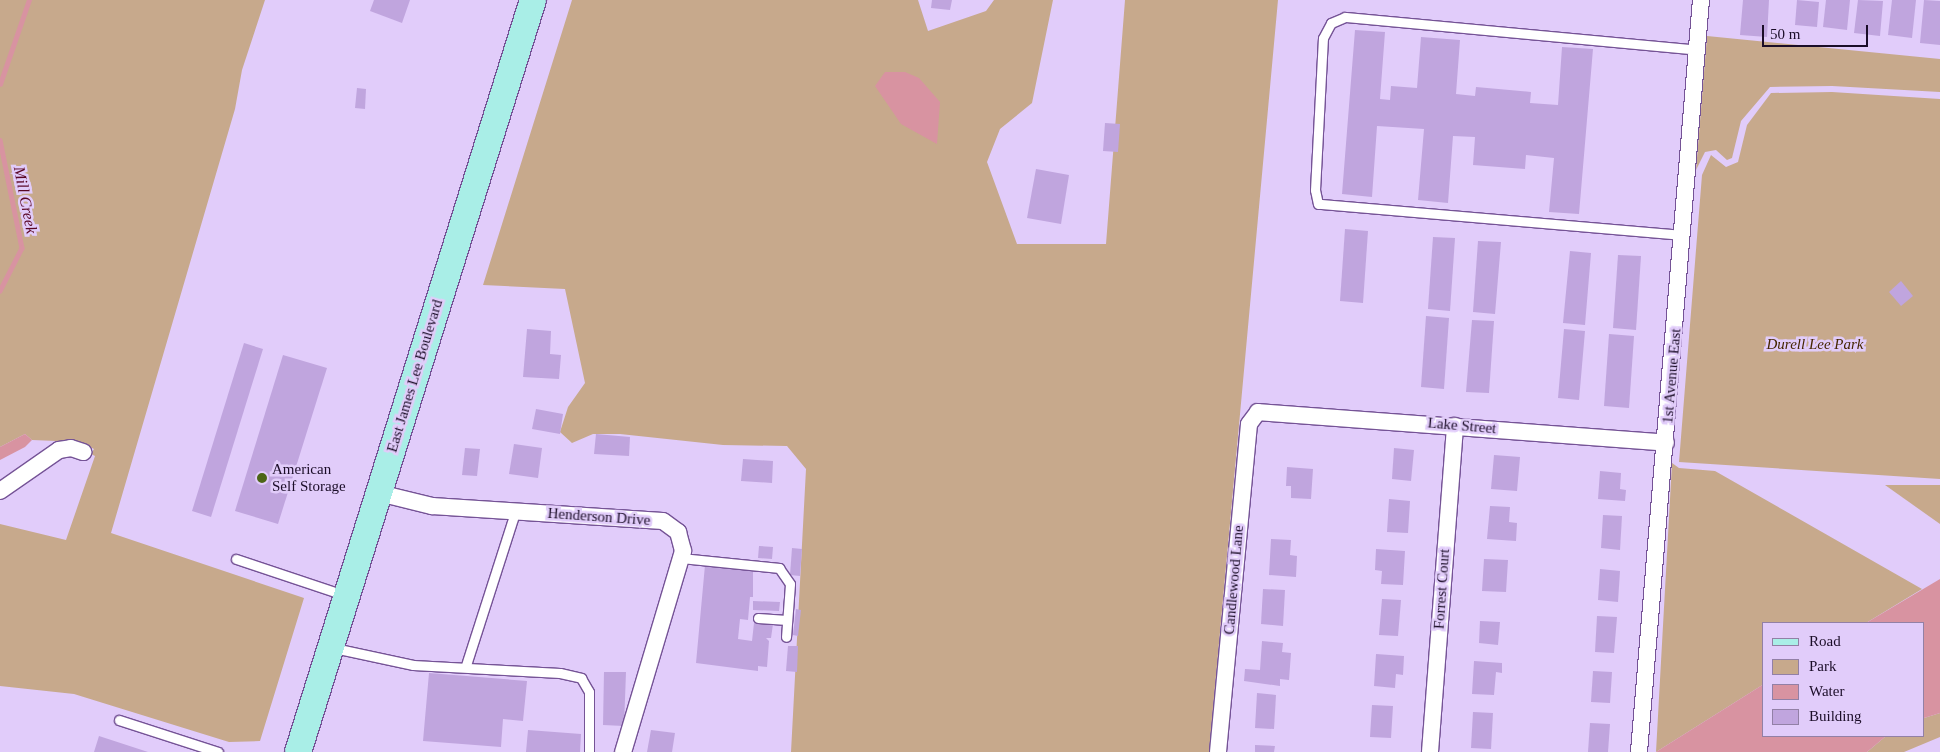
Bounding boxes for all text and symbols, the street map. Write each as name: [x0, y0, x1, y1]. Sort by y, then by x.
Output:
scale bar: [1765, 15, 1871, 47]
text: 50 m: [1770, 26, 1800, 42]
water label: Mill Creek: [9, 165, 41, 235]
street label: East James Lee Boulevard: [383, 297, 447, 455]
street label: 1st Avenue East: [1659, 327, 1685, 425]
park label: Durell Lee Park: [1767, 336, 1863, 354]
street label: Lake Street: [1427, 414, 1497, 438]
place label: American Self Storage: [272, 460, 346, 495]
marker: American Self Storage: [256, 472, 268, 484]
street label: Henderson Drive: [547, 504, 651, 530]
street label: Candlewood Lane: [1220, 525, 1248, 635]
street label: Forrest Court: [1430, 548, 1454, 630]
legend: [1762, 622, 1925, 737]
text: Road: [1809, 633, 1841, 649]
text: Park: [1809, 658, 1837, 674]
text: Water: [1809, 683, 1844, 699]
text: Building: [1809, 708, 1862, 724]

